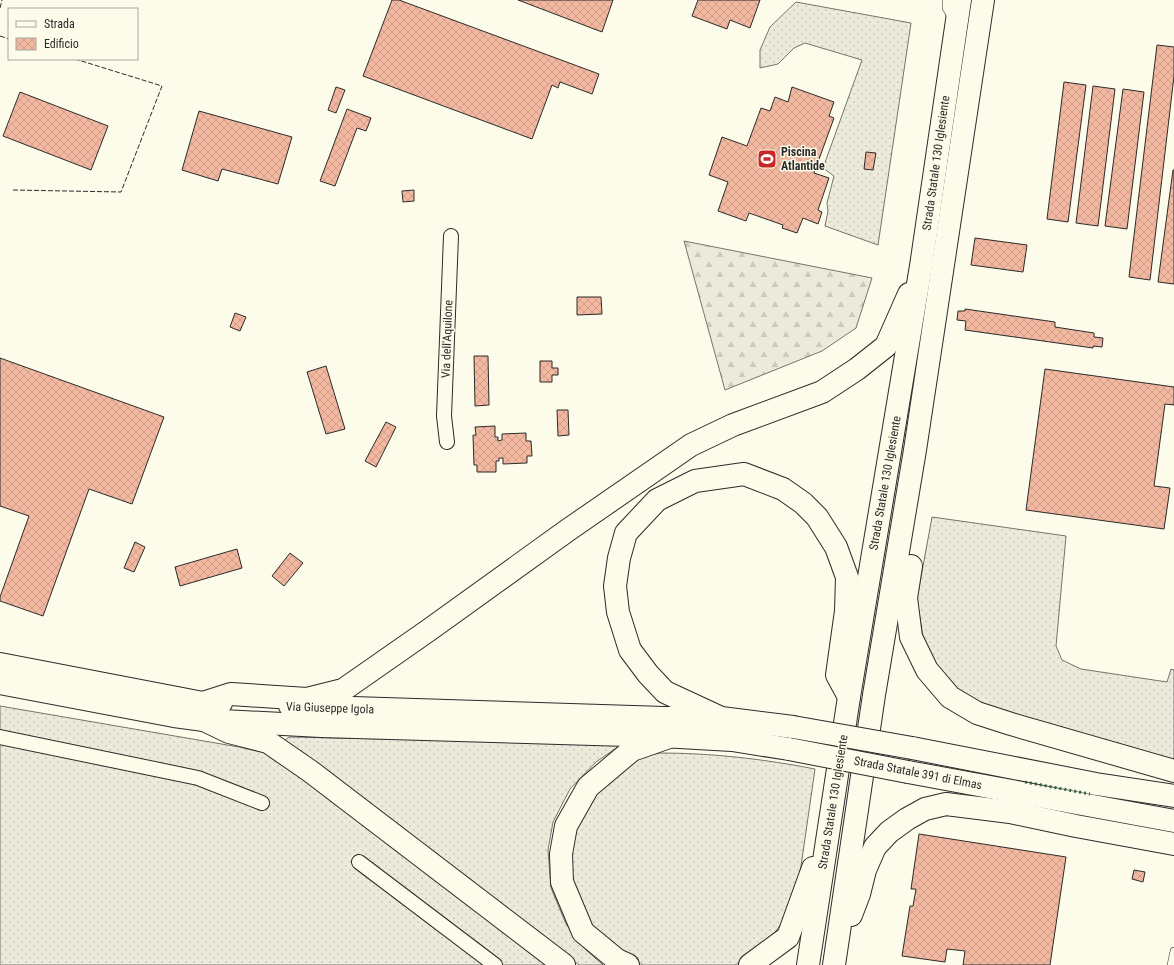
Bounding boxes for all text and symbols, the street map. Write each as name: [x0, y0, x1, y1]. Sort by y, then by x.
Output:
legend: [8, 8, 138, 60]
text: Strada: [44, 17, 75, 31]
text: Edificio: [44, 37, 79, 51]
street label: Strada Statale 130 Iglesiente: [920, 94, 952, 231]
place label: Piscina Atlantide: [781, 145, 825, 173]
sports icon: Piscina Atlantide: [756, 148, 778, 170]
street label: Via dell'Aquilone: [439, 299, 455, 378]
street label: Strada Statale 130 Iglesiente: [866, 414, 904, 551]
street label: Via Giuseppe Igola: [286, 699, 375, 717]
street label: Strada Statale 130 Iglesiente: [815, 733, 851, 870]
street label: Strada Statale 391 di Elmas: [853, 754, 983, 792]

